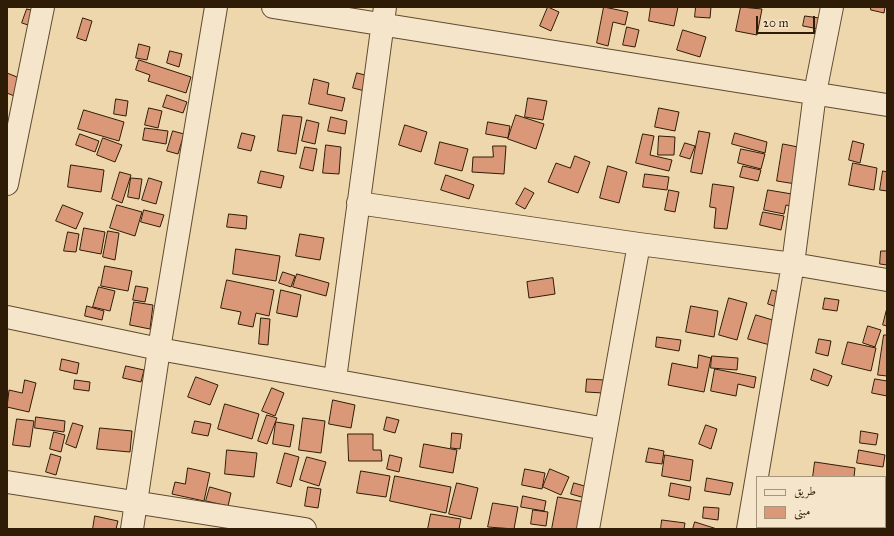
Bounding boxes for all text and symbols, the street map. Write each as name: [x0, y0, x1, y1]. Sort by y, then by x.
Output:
scale bar: [758, 8, 817, 34]
text: 20 m: [763, 16, 789, 30]
legend: [756, 476, 886, 528]
text: طريق: [794, 484, 816, 498]
text: مبنى: [794, 504, 810, 518]

